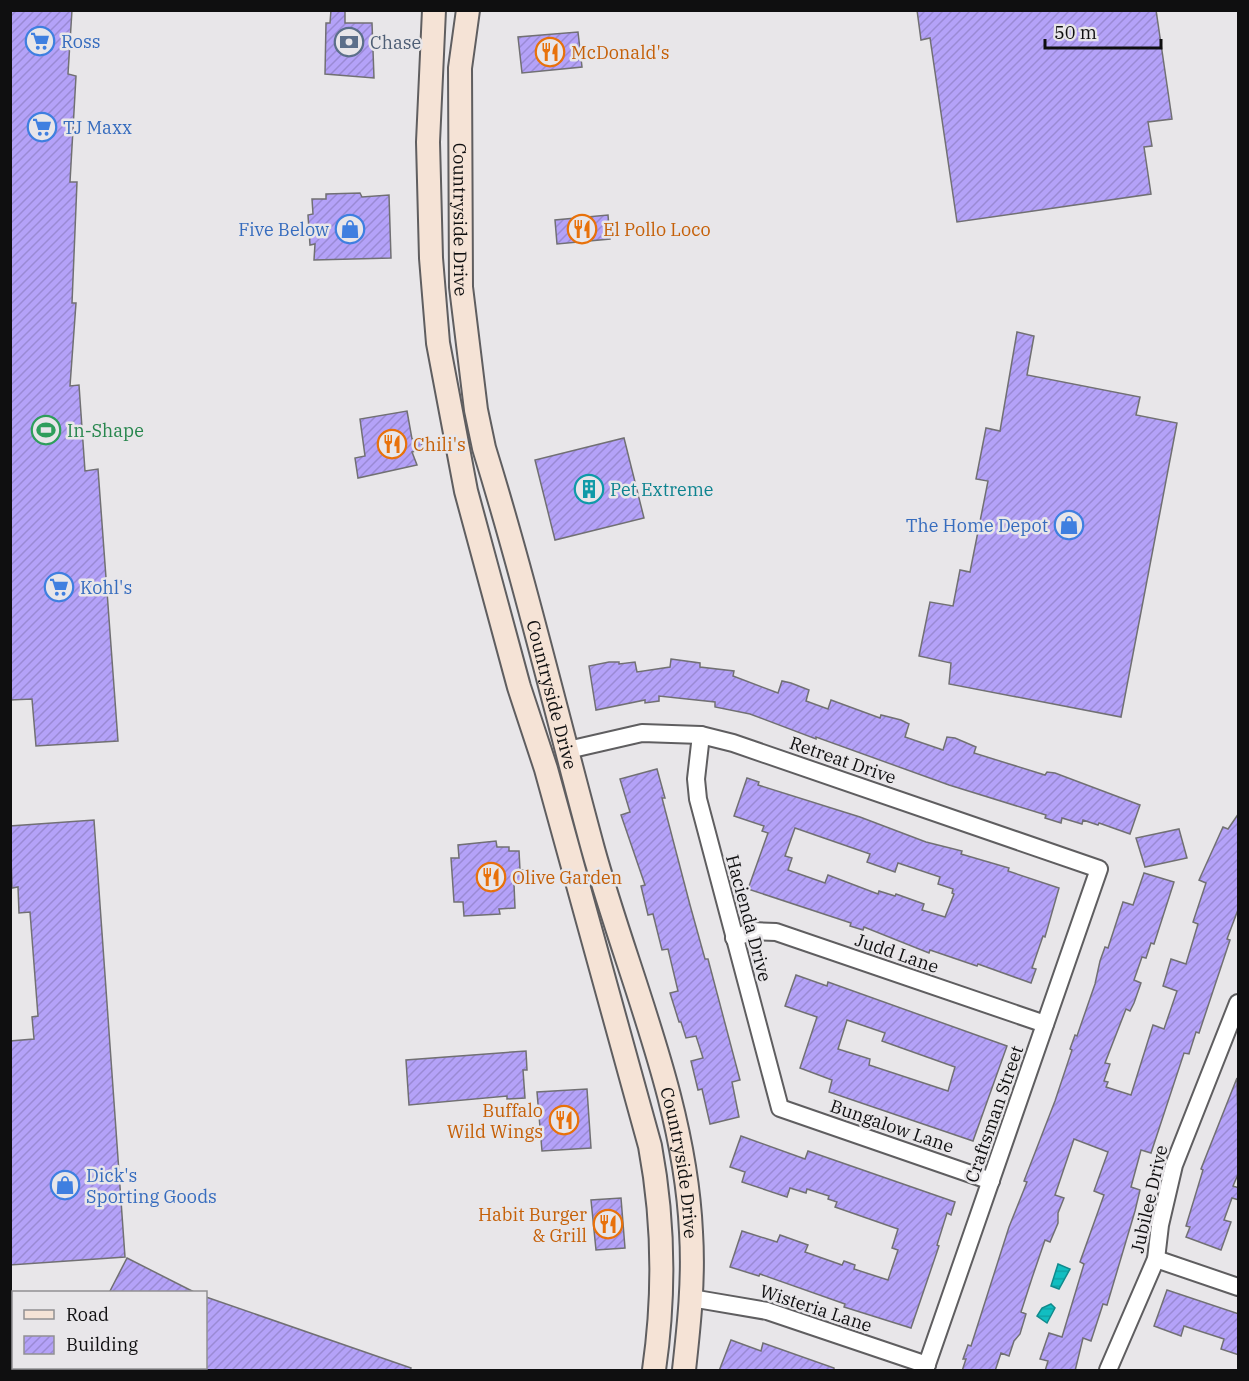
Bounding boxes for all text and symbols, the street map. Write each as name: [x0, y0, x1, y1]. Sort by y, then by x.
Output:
scale bar: [1045, 12, 1160, 50]
text: 50 m: [1054, 21, 1097, 44]
supermarket icon: Ross: [24, 25, 56, 57]
bank icon: Chase: [333, 26, 365, 58]
place label: Ross: [61, 30, 100, 53]
place label: Chase: [370, 31, 421, 54]
restaurant icon: McDonald's: [534, 36, 566, 68]
place label: McDonald's: [571, 41, 670, 64]
supermarket icon: TJ Maxx: [26, 111, 58, 143]
place label: TJ Maxx: [63, 116, 132, 139]
street label: Countryside Drive: [449, 143, 474, 297]
shop icon: Five Below: [334, 213, 366, 245]
restaurant icon: El Pollo Loco: [566, 213, 598, 245]
place label: Five Below: [238, 218, 329, 241]
place label: El Pollo Loco: [603, 218, 711, 241]
sports icon: In-Shape: [30, 414, 62, 446]
place label: In-Shape: [67, 419, 144, 442]
restaurant icon: Chili's: [376, 428, 408, 460]
place label: Chili's: [413, 433, 466, 456]
building icon: Pet Extreme: [573, 473, 605, 505]
place label: Pet Extreme: [610, 478, 713, 501]
shop icon: The Home Depot: [1053, 509, 1085, 541]
place label: The Home Depot: [906, 514, 1048, 537]
supermarket icon: Kohl's: [43, 571, 75, 603]
place label: Kohl's: [80, 576, 132, 599]
street label: Countryside Drive: [522, 617, 583, 772]
street label: Retreat Drive: [787, 731, 899, 789]
street label: Hacienda Drive: [721, 852, 777, 984]
restaurant icon: Olive Garden: [475, 861, 507, 893]
place label: Olive Garden: [512, 866, 622, 889]
street label: Judd Lane: [852, 928, 942, 978]
street label: Craftsman Street: [960, 1042, 1028, 1186]
street label: Countryside Drive: [656, 1084, 703, 1239]
street label: Bungalow Lane: [827, 1094, 957, 1158]
place label: Buffalo Wild Wings: [447, 1099, 543, 1143]
restaurant icon: Buffalo Wild Wings: [548, 1104, 580, 1136]
street label: Jubilee Drive: [1125, 1143, 1173, 1255]
place label: Dick's Sporting Goods: [86, 1164, 217, 1208]
shop icon: Dick's Sporting Goods: [49, 1169, 81, 1201]
place label: Habit Burger & Grill: [478, 1203, 587, 1247]
restaurant icon: Habit Burger & Grill: [592, 1208, 624, 1240]
street label: Wisteria Lane: [757, 1279, 875, 1337]
legend: [12, 1291, 207, 1369]
text: Road: [66, 1303, 109, 1326]
text: Building: [66, 1333, 138, 1356]

